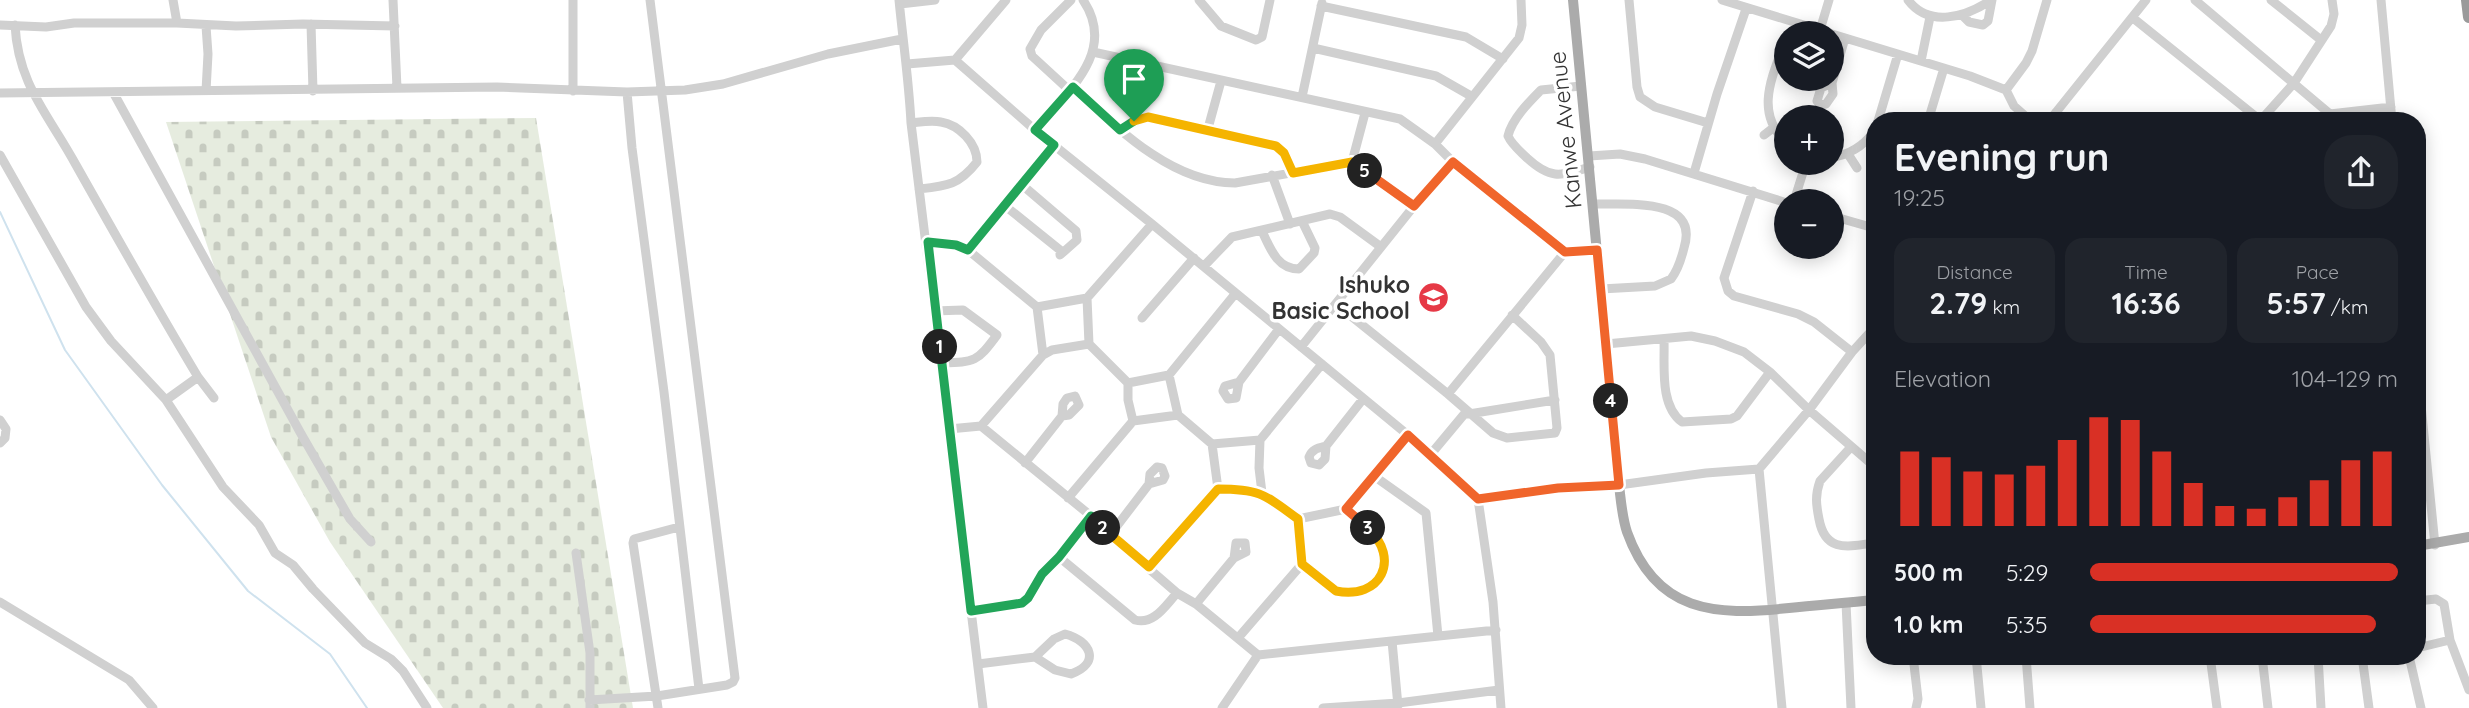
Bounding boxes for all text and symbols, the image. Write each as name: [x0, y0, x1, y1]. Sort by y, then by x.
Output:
map controls: [1774, 21, 1844, 259]
button: layers: [1774, 21, 1844, 91]
pin: [1104, 49, 1164, 121]
street label: Kanwe Avenue: [1542, 50, 1588, 210]
icon: arrive: [1115, 60, 1153, 98]
button: +: [1774, 105, 1844, 175]
text: Evening run: [1894, 133, 2109, 181]
button: share: [2324, 135, 2398, 209]
pin: 5: [1348, 154, 1382, 188]
text: 5: [1359, 158, 1370, 182]
text: 19:25: [1894, 183, 1945, 212]
button: −: [1774, 189, 1844, 259]
text: Distance: [1937, 260, 2013, 284]
text: Time: [2124, 260, 2168, 284]
text: Pace: [2296, 260, 2339, 284]
place label: Ishuko Basic School: [1271, 270, 1410, 325]
school or university icon: Ishuko Basic School: [1416, 280, 1450, 314]
text: 2.79: [1929, 284, 1987, 322]
text: 16:36: [2111, 284, 2181, 322]
text: 5:57: [2266, 284, 2326, 322]
text: km: [1987, 295, 2020, 319]
text: /km: [2326, 295, 2368, 319]
pin: 1: [922, 330, 958, 364]
text: 1: [936, 334, 943, 358]
text: Elevation: [1894, 364, 1991, 393]
text: 104–129 m: [2292, 364, 2398, 393]
pin: 4: [1594, 384, 1628, 418]
text: 4: [1605, 388, 1616, 412]
pin: 2: [1086, 510, 1120, 546]
pin: 3: [1350, 510, 1386, 546]
text: 2: [1097, 515, 1108, 539]
text: 3: [1362, 515, 1373, 539]
text: 500 m: [1894, 558, 1963, 587]
text: 5:29: [2006, 558, 2048, 587]
text: 1.0 km: [1894, 610, 1964, 639]
text: 5:35: [2006, 610, 2047, 639]

